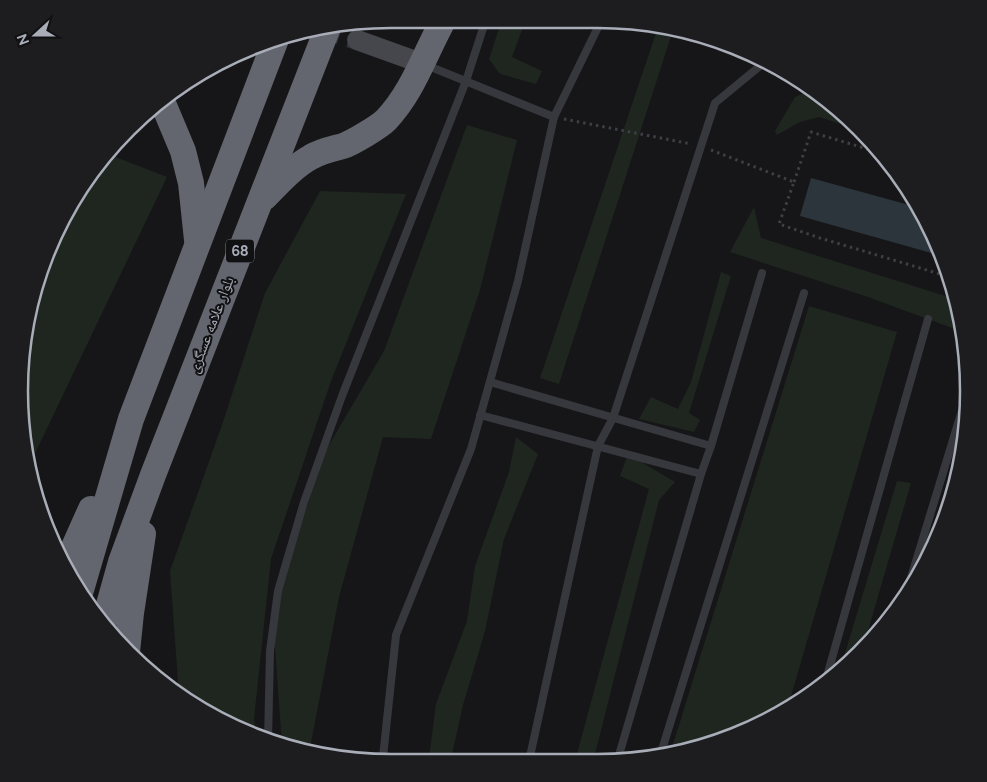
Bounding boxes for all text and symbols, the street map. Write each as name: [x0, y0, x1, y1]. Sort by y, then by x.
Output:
north arrow: [10, 10, 60, 60]
text: N: [13, 32, 32, 48]
road number: 68: [226, 240, 254, 262]
street label: بلوار علامه عسگری: [184, 274, 239, 376]

